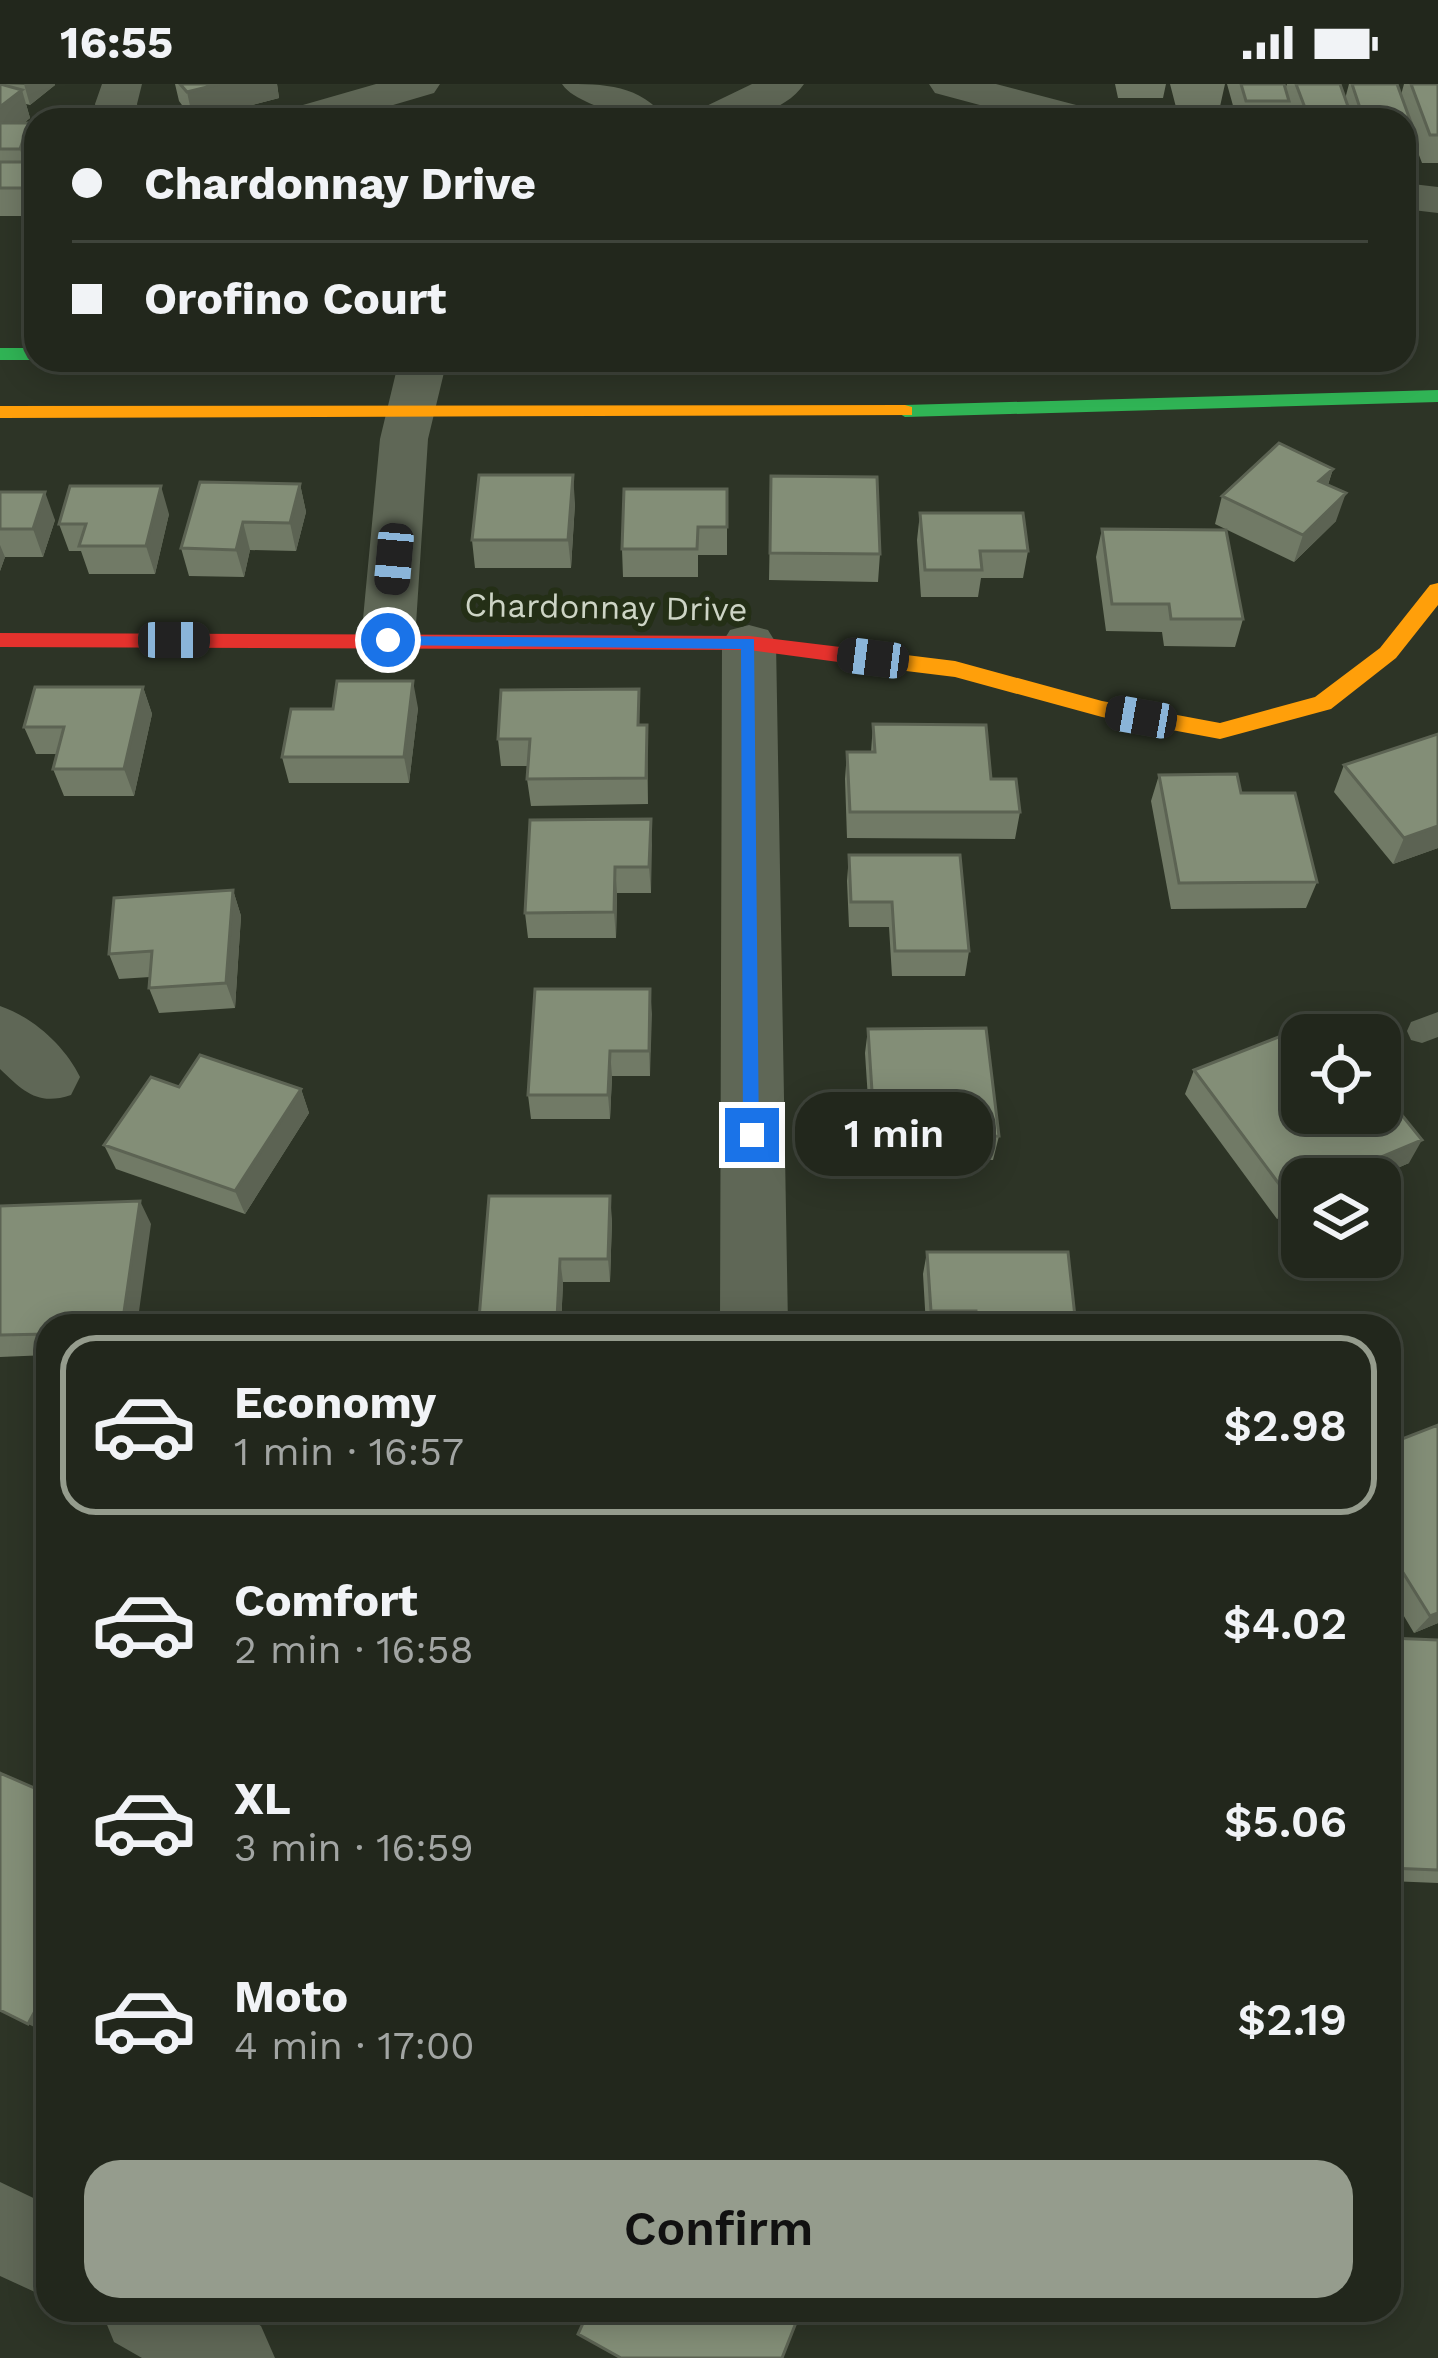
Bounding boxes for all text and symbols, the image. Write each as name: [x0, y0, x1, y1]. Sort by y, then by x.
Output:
text: 16:55: [60, 16, 173, 69]
text: Chardonnay Drive: [144, 157, 536, 210]
text: Orofino Court: [144, 272, 446, 325]
car: [373, 522, 415, 596]
street label: Chardonnay Drive: [464, 585, 748, 629]
route start: [361, 613, 415, 667]
car: [138, 622, 210, 658]
car: [835, 636, 911, 680]
car: [1102, 693, 1180, 741]
map controls: [1281, 1014, 1401, 1278]
button: locate: [1281, 1014, 1401, 1134]
callout: 1 min: [794, 1093, 992, 1177]
route end: [725, 1108, 779, 1162]
text: 1 min: [844, 1111, 944, 1156]
button: layers: [1281, 1158, 1401, 1278]
icon: car: [90, 1371, 198, 1479]
text: Economy: [234, 1376, 436, 1429]
text: $2.98: [1223, 1399, 1347, 1452]
text: 1 min · 16:57: [234, 1429, 464, 1474]
icon: car: [90, 1569, 198, 1677]
text: Comfort: [234, 1574, 418, 1627]
text: $4.02: [1223, 1597, 1347, 1650]
text: 2 min · 16:58: [234, 1627, 474, 1672]
icon: car: [90, 1767, 198, 1875]
text: XL: [234, 1772, 291, 1825]
text: $5.06: [1224, 1795, 1347, 1848]
text: 3 min · 16:59: [234, 1825, 474, 1870]
icon: car: [90, 1965, 198, 2073]
text: Moto: [234, 1970, 348, 2023]
text: $2.19: [1238, 1993, 1347, 2046]
text: 4 min · 17:00: [234, 2023, 475, 2068]
button: Confirm: [84, 2160, 1353, 2298]

